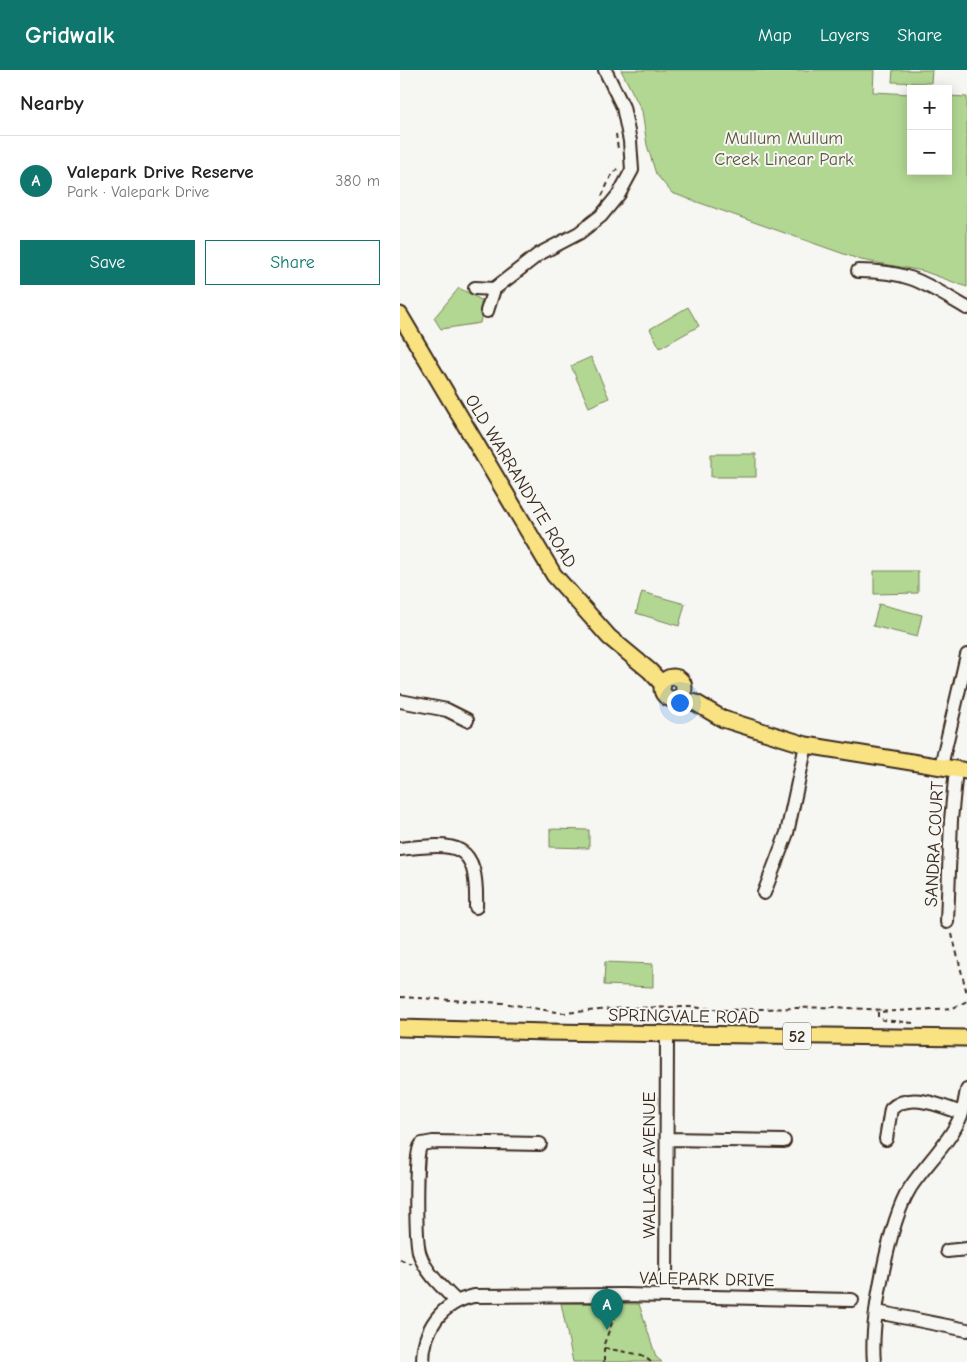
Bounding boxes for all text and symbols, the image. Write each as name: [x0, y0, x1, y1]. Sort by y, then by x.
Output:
text: Gridwalk: [25, 21, 114, 49]
text: Map: [758, 25, 792, 46]
text: Layers: [820, 25, 869, 46]
text: Share: [897, 25, 942, 46]
map controls: [907, 85, 952, 175]
button: +: [907, 85, 952, 130]
text: Nearby: [20, 91, 84, 115]
park label: Mullum Mullum Creek Linear Park: [714, 128, 854, 170]
button: −: [907, 130, 952, 175]
text: Valepark Drive Reserve: [67, 161, 254, 183]
text: A: [32, 172, 40, 190]
text: 380 m: [335, 172, 380, 190]
text: Park · Valepark Drive: [67, 183, 209, 201]
button: Save: [20, 240, 195, 285]
button: Share: [205, 240, 380, 285]
street label: OLD WARRANDYTE ROAD: [460, 391, 581, 572]
your location: [667, 690, 693, 716]
street label: SANDRA COURT: [921, 780, 948, 907]
street label: SPRINGVALE ROAD: [608, 1005, 760, 1028]
road number: 52: [783, 1022, 811, 1049]
street label: WALLACE AVENUE: [639, 1091, 660, 1238]
street label: VALEPARK DRIVE: [639, 1268, 775, 1291]
pin: A: [591, 1289, 623, 1330]

